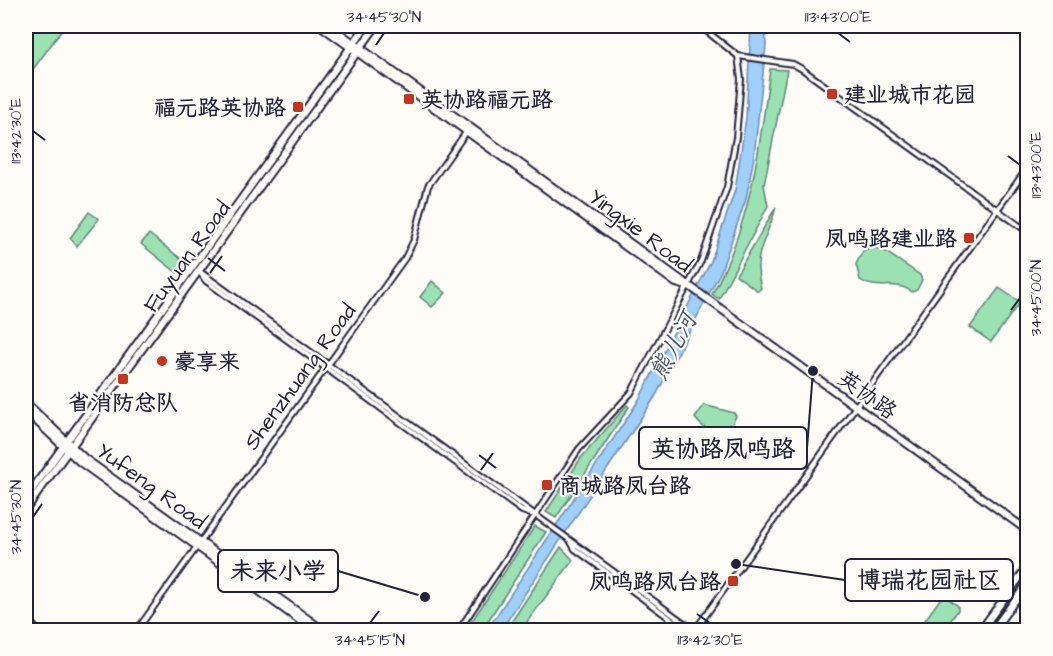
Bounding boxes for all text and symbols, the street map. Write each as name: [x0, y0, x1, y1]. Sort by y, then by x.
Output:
text: 34°45'30"N: [347, 7, 421, 28]
text: 113°43'00"E: [805, 7, 871, 28]
place label: 建业城市花园: [844, 80, 976, 111]
place label: 英协路福元路: [421, 85, 553, 116]
marker: 建业城市花园: [825, 87, 839, 101]
marker: 英协路福元路: [402, 92, 416, 106]
place label: 福元路英协路: [154, 93, 286, 124]
text: 113°42'30"E: [6, 98, 27, 164]
marker: 福元路英协路: [291, 100, 305, 114]
text: 113°43'00"E: [1026, 132, 1047, 198]
street label: Yingxie Road: [581, 182, 698, 281]
street label: Fuyuan Road: [136, 195, 239, 320]
place label: 凤鸣路建业路: [825, 224, 957, 255]
marker: 凤鸣路建业路: [962, 231, 976, 245]
text: 34°45'00"N: [1026, 260, 1047, 336]
street label: Shenzhuang Road: [237, 297, 365, 457]
water label: 熊儿河: [642, 303, 708, 386]
place label: 豪享来: [174, 347, 240, 378]
marker: 豪享来: [155, 354, 169, 368]
street label: 英协路: [831, 363, 903, 427]
marker: 省消防总队: [116, 372, 130, 386]
place label: 省消防总队: [68, 388, 178, 419]
callout: 英协路凤鸣路: [639, 427, 807, 469]
text: 英协路凤鸣路: [651, 433, 796, 467]
street label: Yufeng Road: [89, 436, 213, 538]
place label: 商城路凤台路: [559, 471, 691, 502]
marker: 商城路凤台路: [540, 478, 554, 492]
text: 34°45'30"N: [6, 480, 27, 554]
callout: 未来小学: [218, 550, 338, 592]
text: 未来小学: [230, 555, 326, 589]
callout: 博瑞花园社区: [845, 559, 1013, 601]
text: 博瑞花园社区: [857, 564, 1001, 598]
place label: 凤鸣路凤台路: [589, 567, 721, 598]
marker: 凤鸣路凤台路: [726, 574, 740, 588]
text: 34°45'15"N: [335, 630, 405, 651]
text: 113°42'30"E: [677, 630, 743, 651]

